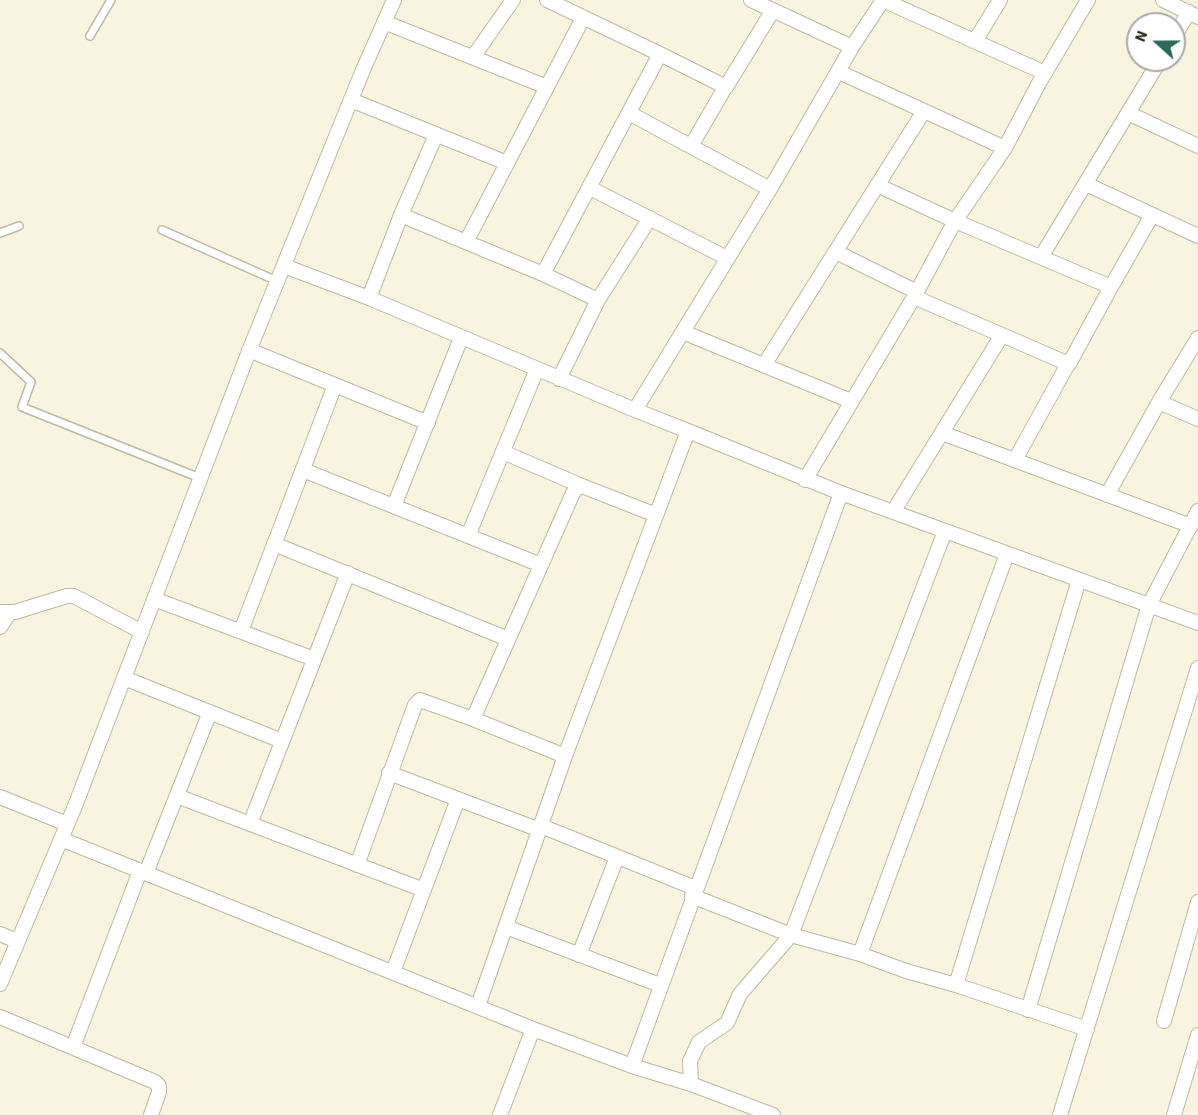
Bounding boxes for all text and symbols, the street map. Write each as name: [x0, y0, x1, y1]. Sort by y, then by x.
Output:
north arrow: [1126, 12, 1186, 72]
text: N: [1129, 27, 1153, 45]

